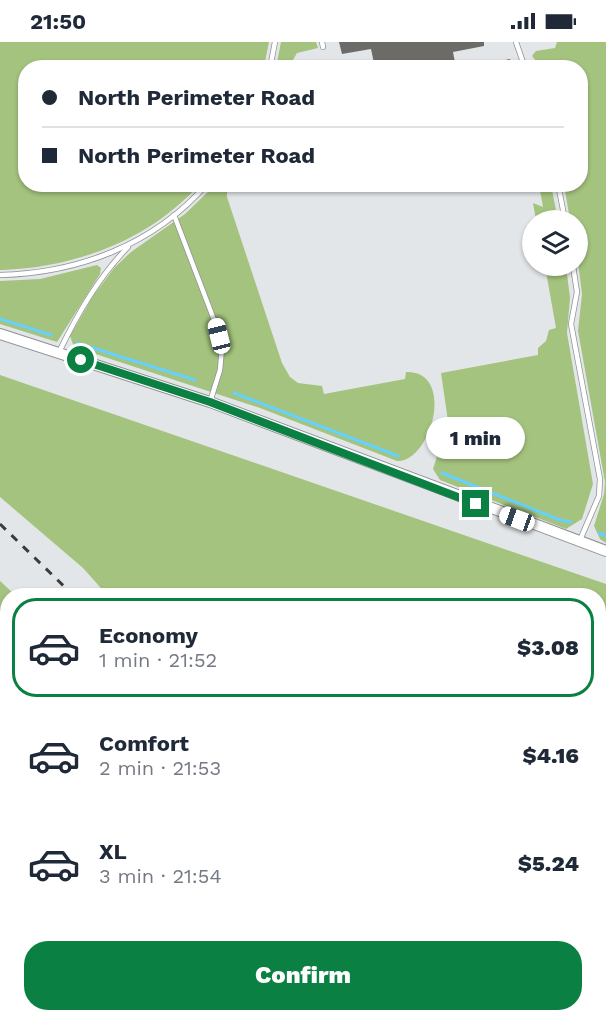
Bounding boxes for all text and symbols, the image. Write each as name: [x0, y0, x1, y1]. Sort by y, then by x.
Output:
text: 21:50: [30, 9, 86, 34]
text: North Perimeter Road: [78, 85, 315, 110]
text: North Perimeter Road: [78, 143, 315, 168]
map controls: [522, 210, 588, 276]
button: layers: [522, 210, 588, 276]
car: [206, 316, 232, 356]
route start: [67, 346, 94, 373]
callout: 1 min: [426, 417, 526, 459]
text: 1 min: [450, 426, 501, 450]
route end: [462, 490, 489, 517]
car: [497, 504, 537, 534]
icon: car: [27, 621, 81, 675]
text: Economy: [99, 623, 198, 648]
text: $3.08: [517, 635, 579, 660]
text: 1 min · 21:52: [99, 648, 217, 672]
icon: car: [27, 729, 81, 783]
text: Comfort: [99, 731, 189, 756]
text: $4.16: [522, 743, 579, 768]
text: 2 min · 21:53: [99, 756, 221, 780]
icon: car: [27, 837, 81, 891]
text: XL: [99, 839, 127, 864]
text: $5.24: [518, 851, 579, 876]
text: 3 min · 21:54: [99, 864, 222, 888]
button: Confirm: [24, 941, 582, 1010]

